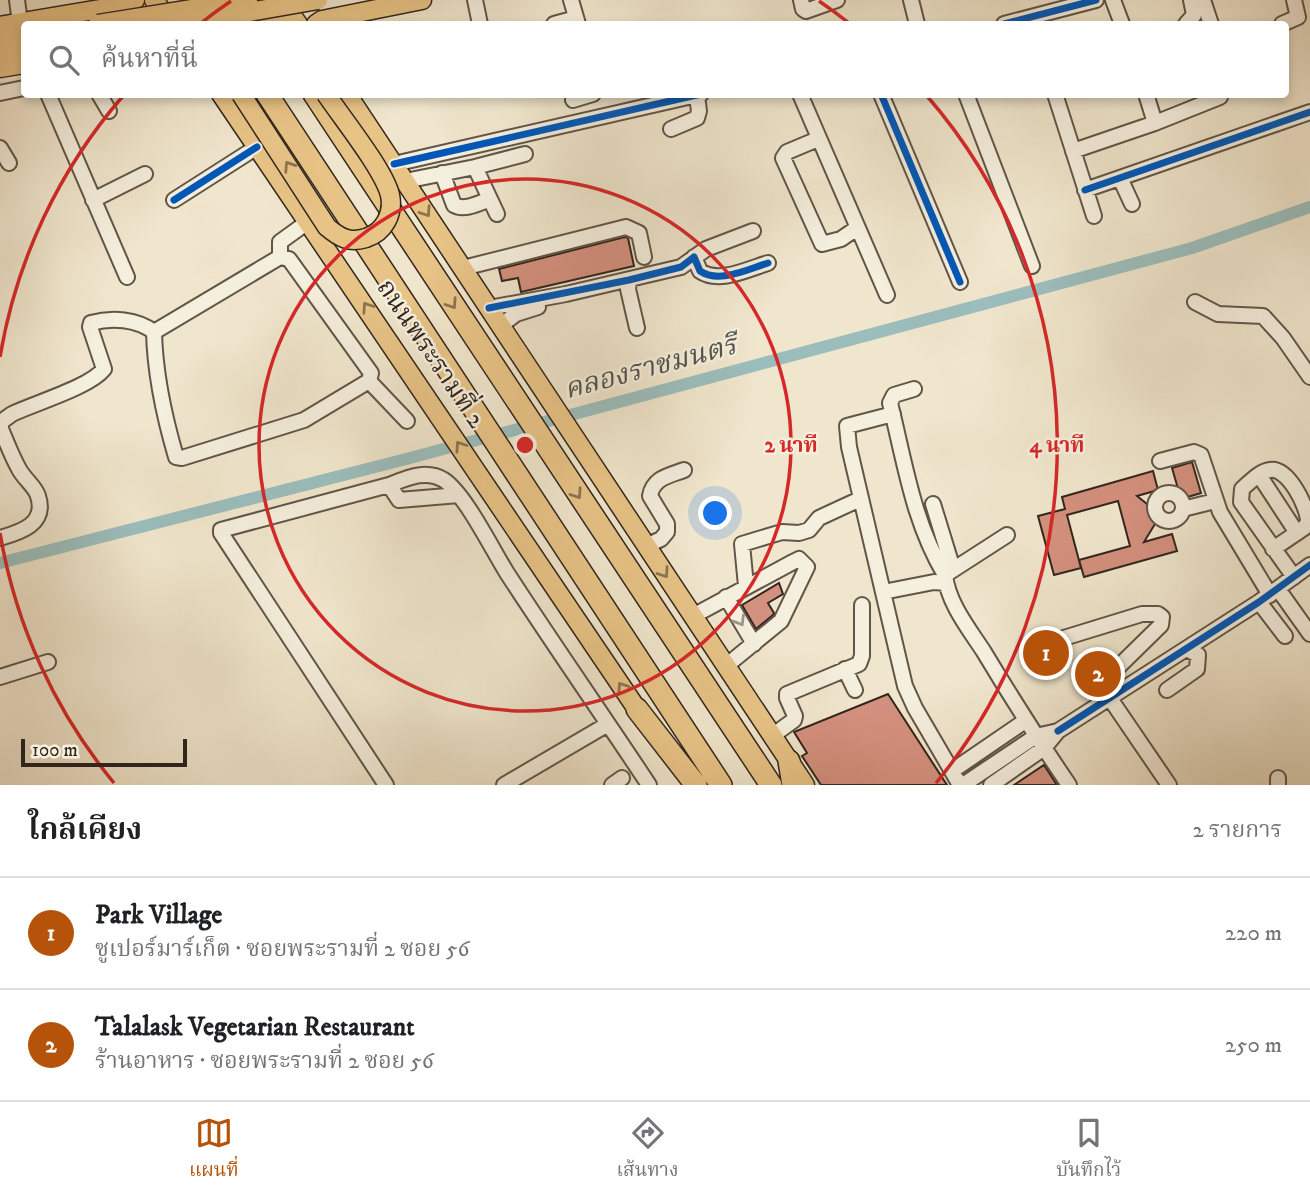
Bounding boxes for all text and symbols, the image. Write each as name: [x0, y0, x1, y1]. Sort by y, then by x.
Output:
search box: [21, 21, 1289, 98]
icon: search: [45, 41, 83, 79]
text: ค้นหาที่นี่: [101, 43, 198, 76]
one-way arrow: [285, 161, 298, 174]
one-way arrow: [417, 204, 430, 217]
street label: ถนนพระรามที่ 2: [369, 271, 496, 435]
one-way arrow: [443, 296, 456, 309]
one-way arrow: [363, 302, 375, 315]
water label: คลองราชมนตรี: [560, 326, 746, 407]
centre of rings: [513, 433, 537, 457]
text: 2 นาที: [764, 433, 818, 459]
text: 4 นาที: [1030, 433, 1084, 459]
one-way arrow: [455, 440, 468, 453]
one-way arrow: [569, 486, 582, 499]
your location: [698, 496, 732, 530]
one-way arrow: [656, 566, 669, 579]
one-way arrow: [731, 613, 744, 626]
pin: 1: [1023, 627, 1069, 679]
pin: 2: [1075, 648, 1121, 700]
one-way arrow: [618, 682, 631, 695]
scale bar: [21, 736, 187, 768]
text: 100 m: [32, 739, 78, 762]
text: ใกล้เคียง: [28, 812, 142, 849]
text: 2 รายการ: [1193, 816, 1282, 845]
text: Park Village: [95, 899, 222, 932]
text: 1: [47, 919, 55, 948]
text: 220 m: [1225, 919, 1282, 948]
text: ซูเปอร์มาร์เก็ต · ซอยพระรามที่ 2 ซอย 56: [95, 935, 469, 964]
text: Talalask Vegetarian Restaurant: [95, 1011, 415, 1044]
text: 2: [45, 1031, 57, 1060]
text: 250 m: [1225, 1031, 1282, 1060]
text: ร้านอาหาร · ซอยพระรามที่ 2 ซอย 56: [95, 1047, 434, 1076]
tab: แผนที่: [189, 1114, 239, 1186]
tab: เส้นทาง: [617, 1114, 678, 1186]
tab: บันทึกไว้: [1056, 1114, 1121, 1186]

